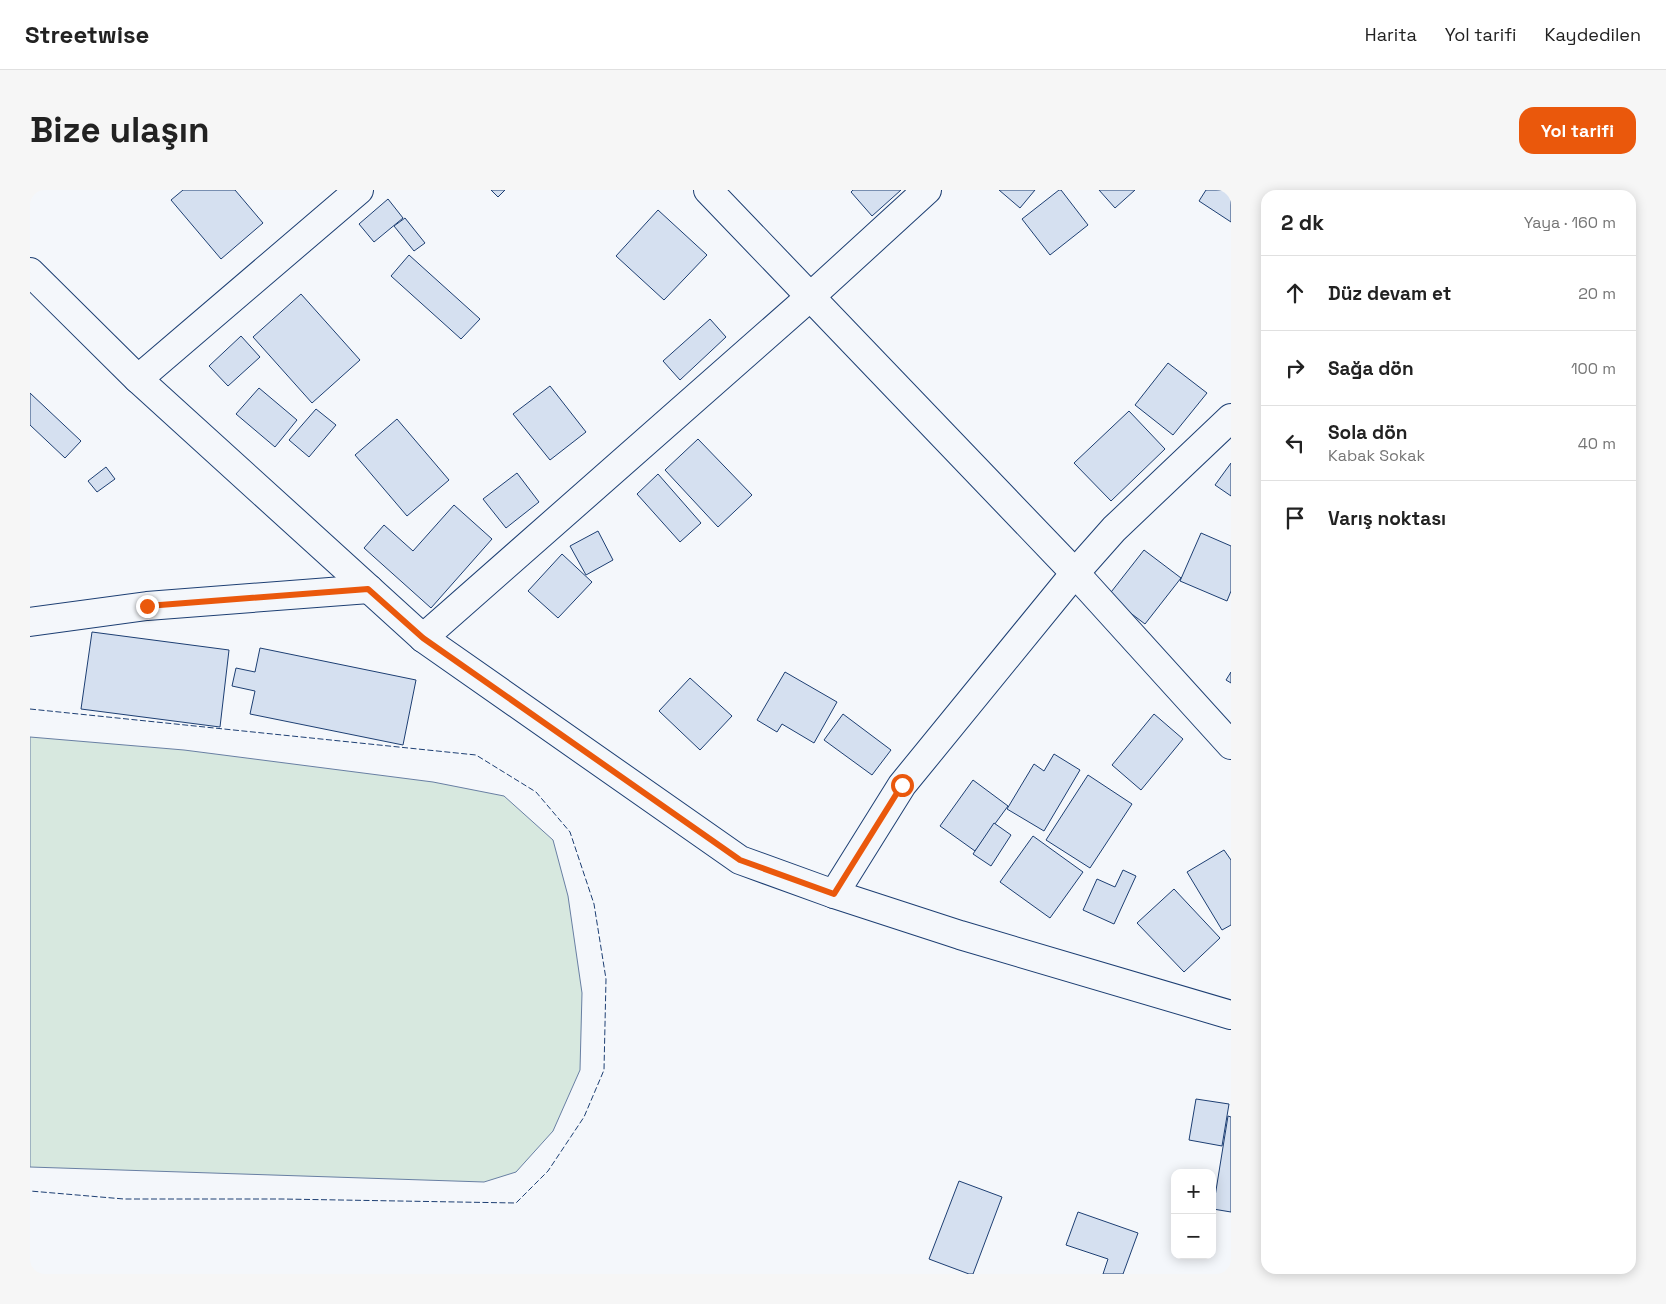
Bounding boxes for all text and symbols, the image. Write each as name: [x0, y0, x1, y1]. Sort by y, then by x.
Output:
text: Streetwise: [25, 19, 149, 50]
text: Harita: [1365, 23, 1417, 46]
text: Yol tarifi: [1445, 23, 1517, 46]
text: Kaydedilen: [1545, 23, 1641, 46]
button: Yol tarifi: [1519, 107, 1636, 154]
text: Bize ulaşın: [30, 108, 210, 152]
text: 2 dk: [1281, 209, 1324, 236]
text: Yaya · 160 m: [1524, 212, 1616, 233]
icon: ahead: [1281, 279, 1309, 307]
text: Düz devam et: [1328, 281, 1451, 306]
text: 20 m: [1578, 283, 1616, 304]
icon: right: [1281, 354, 1309, 382]
text: Sağa dön: [1328, 356, 1414, 381]
text: 100 m: [1571, 358, 1616, 379]
text: Sola dön: [1328, 420, 1407, 445]
icon: left: [1281, 429, 1309, 457]
text: 40 m: [1578, 433, 1616, 454]
text: Kabak Sokak: [1328, 445, 1425, 466]
icon: arrive: [1281, 504, 1309, 532]
text: Varış noktası: [1328, 506, 1446, 531]
route end: [136, 595, 159, 618]
route start: [891, 774, 914, 797]
map controls: [1171, 1169, 1216, 1259]
button: +: [1171, 1169, 1216, 1214]
button: −: [1171, 1214, 1216, 1259]

